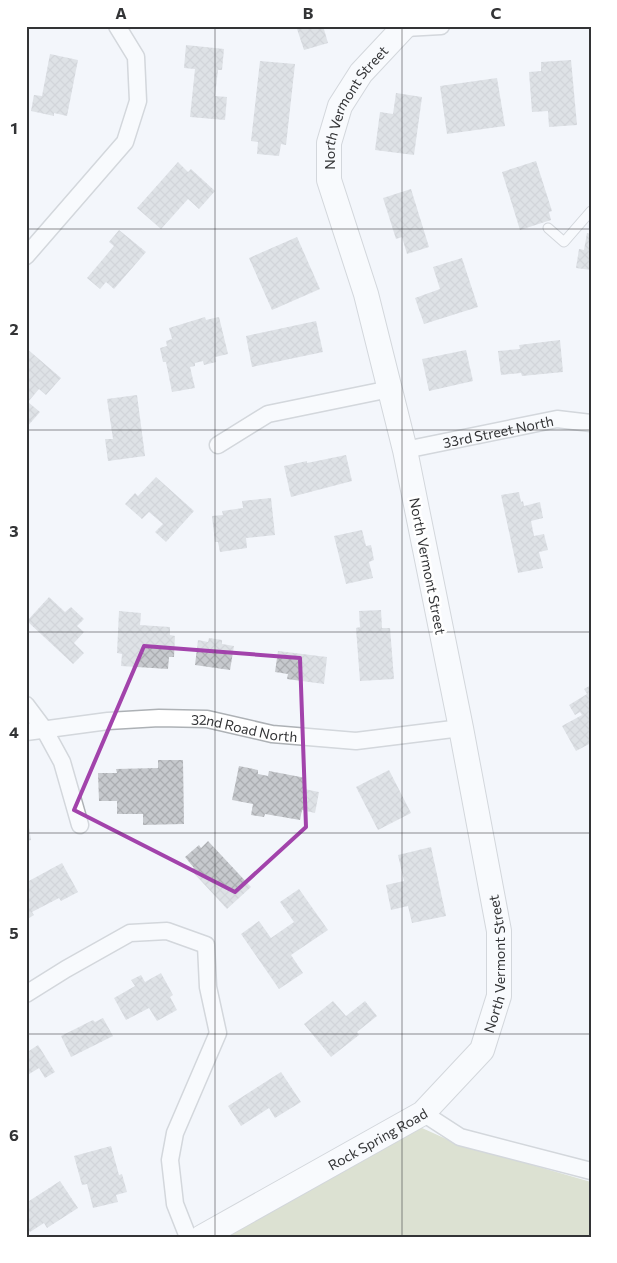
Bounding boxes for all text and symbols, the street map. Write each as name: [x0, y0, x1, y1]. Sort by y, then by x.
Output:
text: A: [115, 3, 127, 22]
text: B: [303, 3, 314, 22]
text: C: [491, 3, 502, 22]
street label: North Vermont Street: [320, 42, 391, 170]
text: 1: [10, 118, 18, 137]
text: 2: [9, 319, 19, 338]
street label: 33rd Street North: [441, 411, 555, 451]
street label: North Vermont Street: [406, 496, 450, 636]
text: 3: [9, 521, 19, 540]
street label: 32nd Road North: [191, 710, 298, 745]
text: 4: [9, 722, 19, 741]
street label: North Vermont Street: [479, 893, 508, 1035]
text: 5: [9, 923, 19, 942]
street label: Rock Spring Road: [325, 1104, 430, 1173]
text: 6: [9, 1125, 19, 1144]

